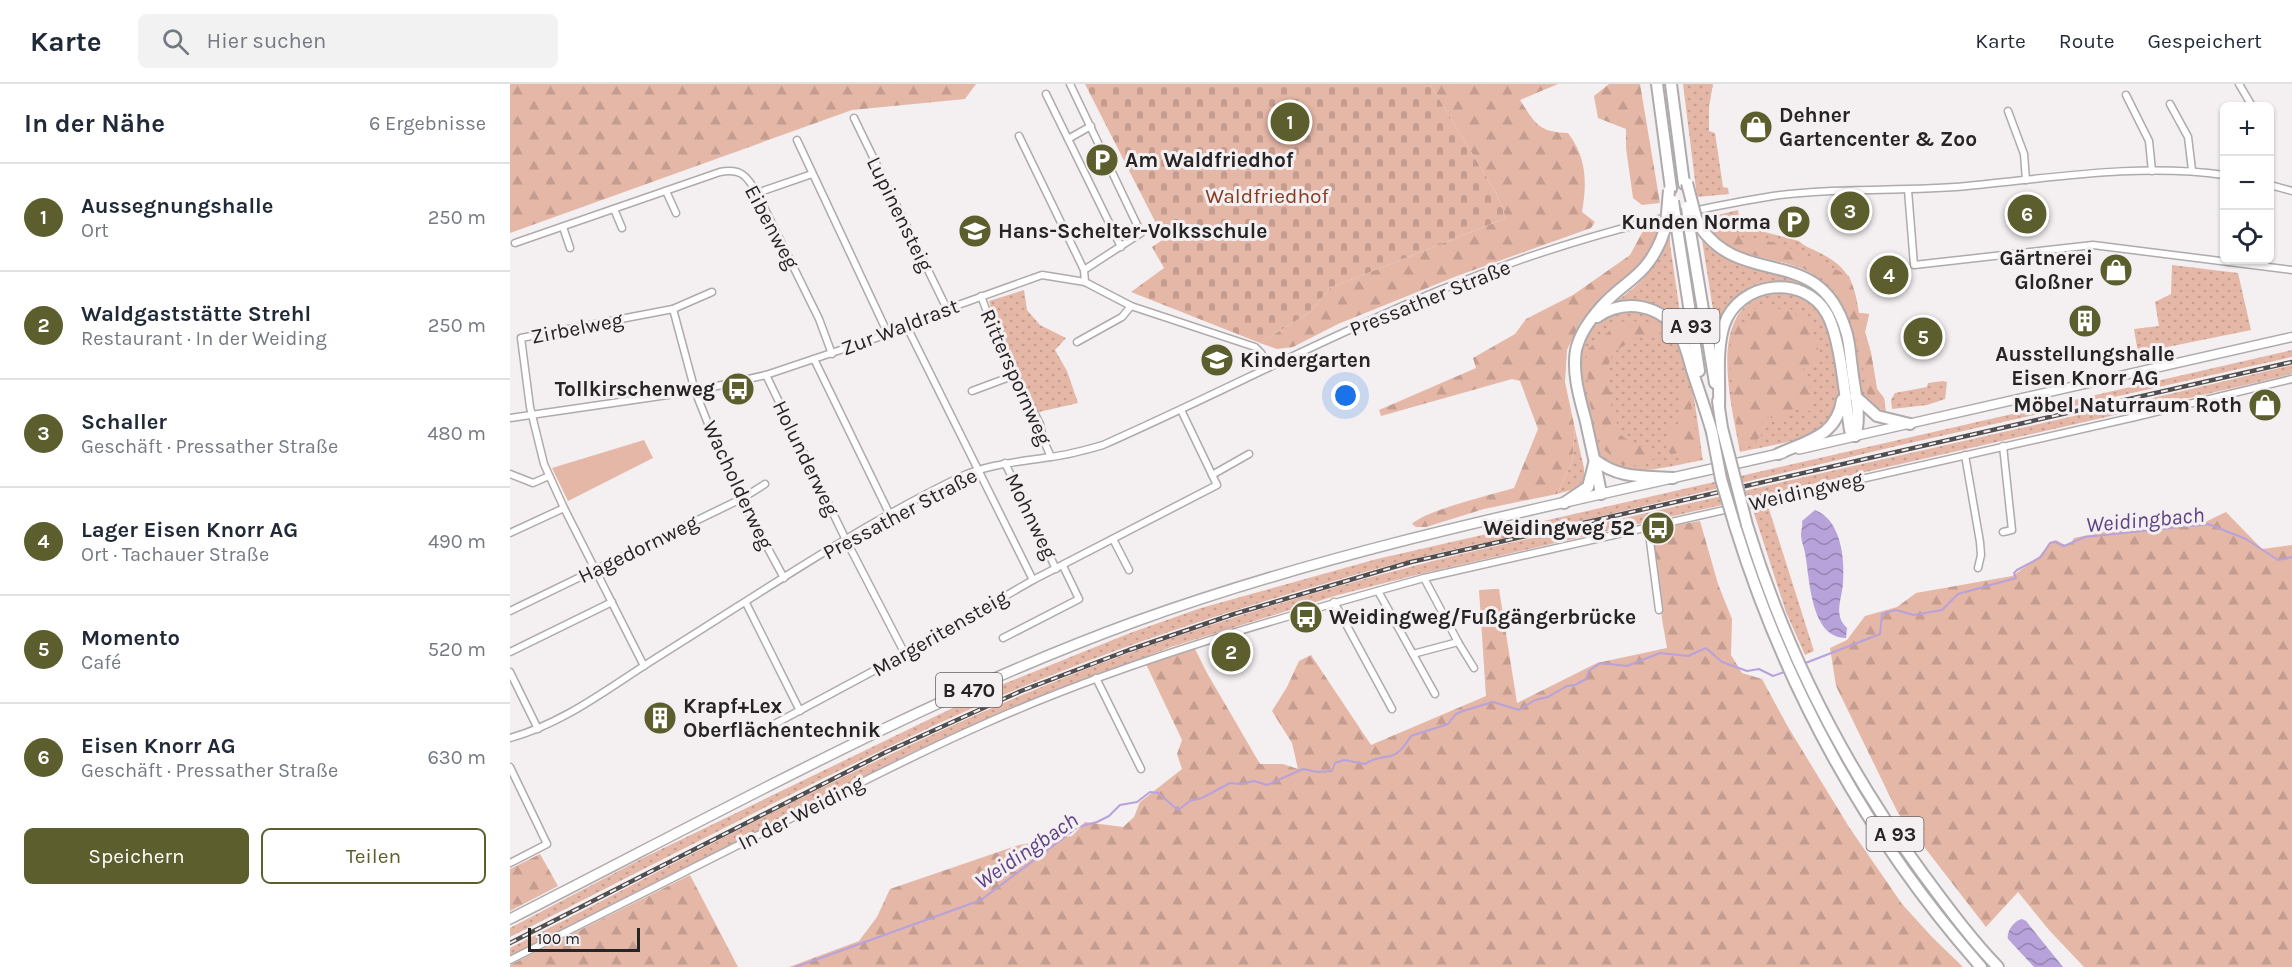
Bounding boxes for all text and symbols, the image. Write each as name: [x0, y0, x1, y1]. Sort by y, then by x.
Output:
search box: [138, 14, 558, 68]
text: Karte: [30, 25, 102, 58]
icon: search: [159, 25, 192, 58]
text: Hier suchen: [207, 28, 326, 54]
text: Karte: [1975, 29, 2026, 53]
text: Route: [2059, 29, 2115, 53]
text: Gespeichert: [2148, 29, 2262, 53]
pin: 1: [1270, 99, 1310, 144]
map controls: [2220, 102, 2274, 264]
button: +: [2220, 102, 2274, 156]
place label: Dehner Gartencenter & Zoo: [1779, 103, 1977, 151]
text: In der Nähe: [24, 108, 165, 139]
shop icon: Dehner Gartencenter & Zoo: [1738, 109, 1774, 145]
text: 6 Ergebnisse: [369, 112, 486, 135]
parking icon: Am Waldfriedhof: [1084, 142, 1120, 178]
place label: Am Waldfriedhof: [1125, 148, 1294, 172]
street label: Lupinensteig: [862, 153, 938, 276]
button: −: [2220, 156, 2274, 210]
street label: Eibenweg: [740, 181, 804, 273]
park label: Waldfriedhof: [1205, 184, 1330, 208]
pin: 3: [1830, 188, 1870, 234]
pin: 6: [2008, 192, 2047, 236]
text: Aussegnungshalle: [81, 193, 273, 219]
parking icon: Kunden Norma: [1776, 204, 1812, 240]
text: 1: [40, 206, 47, 229]
text: 250 m: [428, 206, 486, 229]
place label: Kunden Norma: [1621, 210, 1771, 234]
button: locate: [2220, 210, 2274, 264]
school or university icon: Hans-Schelter-Volksschule: [957, 213, 993, 249]
text: Ort: [81, 219, 109, 242]
place label: Hans-Schelter-Volksschule: [998, 219, 1267, 243]
place label: Gärtnerei Gloßner: [1999, 246, 2094, 294]
pin: 4: [1870, 252, 1908, 297]
shop icon: Gärtnerei Gloßner: [2098, 252, 2134, 288]
street label: Pressather Straße: [1346, 255, 1514, 341]
street label: Zur Waldrast: [838, 294, 962, 360]
text: Waldgaststätte Strehl: [81, 301, 311, 327]
building icon: Ausstellungshalle Eisen Knorr AG: [2067, 303, 2103, 339]
street label: Ritterspornweg: [975, 305, 1057, 449]
street label: Zirbelweg: [529, 307, 625, 349]
road number: A 93: [1662, 309, 1720, 343]
text: 2: [37, 314, 50, 337]
text: 250 m: [428, 314, 486, 337]
pin: 5: [1904, 314, 1942, 360]
text: Restaurant · In der Weiding: [81, 327, 327, 350]
school or university icon: Kindergarten: [1199, 342, 1235, 378]
place label: Ausstellungshalle Eisen Knorr AG: [1995, 342, 2175, 390]
place label: Kindergarten: [1240, 348, 1371, 372]
bus stop icon: Tollkirschenweg: [720, 371, 756, 407]
place label: Tollkirschenweg: [555, 377, 715, 401]
your location: [1331, 381, 1360, 410]
shop icon: Möbel Naturraum Roth: [2247, 387, 2283, 423]
place label: Möbel Naturraum Roth: [2013, 393, 2242, 417]
street label: Holunderweg: [768, 396, 844, 520]
text: Schaller: [81, 409, 167, 435]
street label: Wacholderweg: [698, 417, 778, 553]
text: 3: [37, 422, 50, 445]
text: 480 m: [427, 422, 486, 445]
text: Geschäft · Pressather Straße: [81, 435, 338, 458]
street label: Pressather Straße: [819, 463, 981, 565]
street label: Weidingweg: [1747, 466, 1865, 516]
street label: Mohnweg: [1000, 469, 1062, 563]
water label: Weidingbach: [2085, 502, 2205, 538]
street label: Hagedornweg: [574, 510, 702, 588]
bus stop icon: Weidingweg 52: [1640, 510, 1676, 546]
place label: Weidingweg 52: [1483, 516, 1635, 540]
text: Lager Eisen Knorr AG: [81, 517, 298, 543]
text: 4: [38, 530, 49, 553]
text: 490 m: [428, 530, 486, 553]
text: Ort · Tachauer Straße: [81, 543, 269, 566]
street label: Margeritensteig: [868, 584, 1012, 681]
bus stop icon: Weidingweg/Fußgängerbrücke: [1288, 599, 1324, 635]
place label: Weidingweg/Fußgängerbrücke: [1329, 605, 1636, 629]
text: Momento: [81, 625, 180, 651]
pin: 2: [1212, 630, 1250, 674]
text: 5: [38, 638, 49, 661]
text: 520 m: [428, 638, 486, 661]
text: Café: [81, 651, 121, 674]
road number: B 470: [936, 673, 1002, 707]
place label: Krapf+Lex Oberflächentechnik: [683, 694, 881, 742]
building icon: Krapf+Lex Oberflächentechnik: [642, 700, 678, 736]
text: Eisen Knorr AG: [81, 733, 236, 759]
text: 6: [37, 746, 50, 769]
text: 630 m: [427, 746, 486, 769]
text: Geschäft · Pressather Straße: [81, 759, 338, 782]
street label: In der Weiding: [734, 771, 868, 855]
water label: Weidingbach: [970, 807, 1083, 895]
road number: A 93: [1866, 817, 1924, 851]
button: Speichern: [24, 828, 249, 884]
button: Teilen: [261, 828, 486, 884]
scale bar: [528, 925, 640, 952]
text: 100 m: [537, 929, 580, 948]

